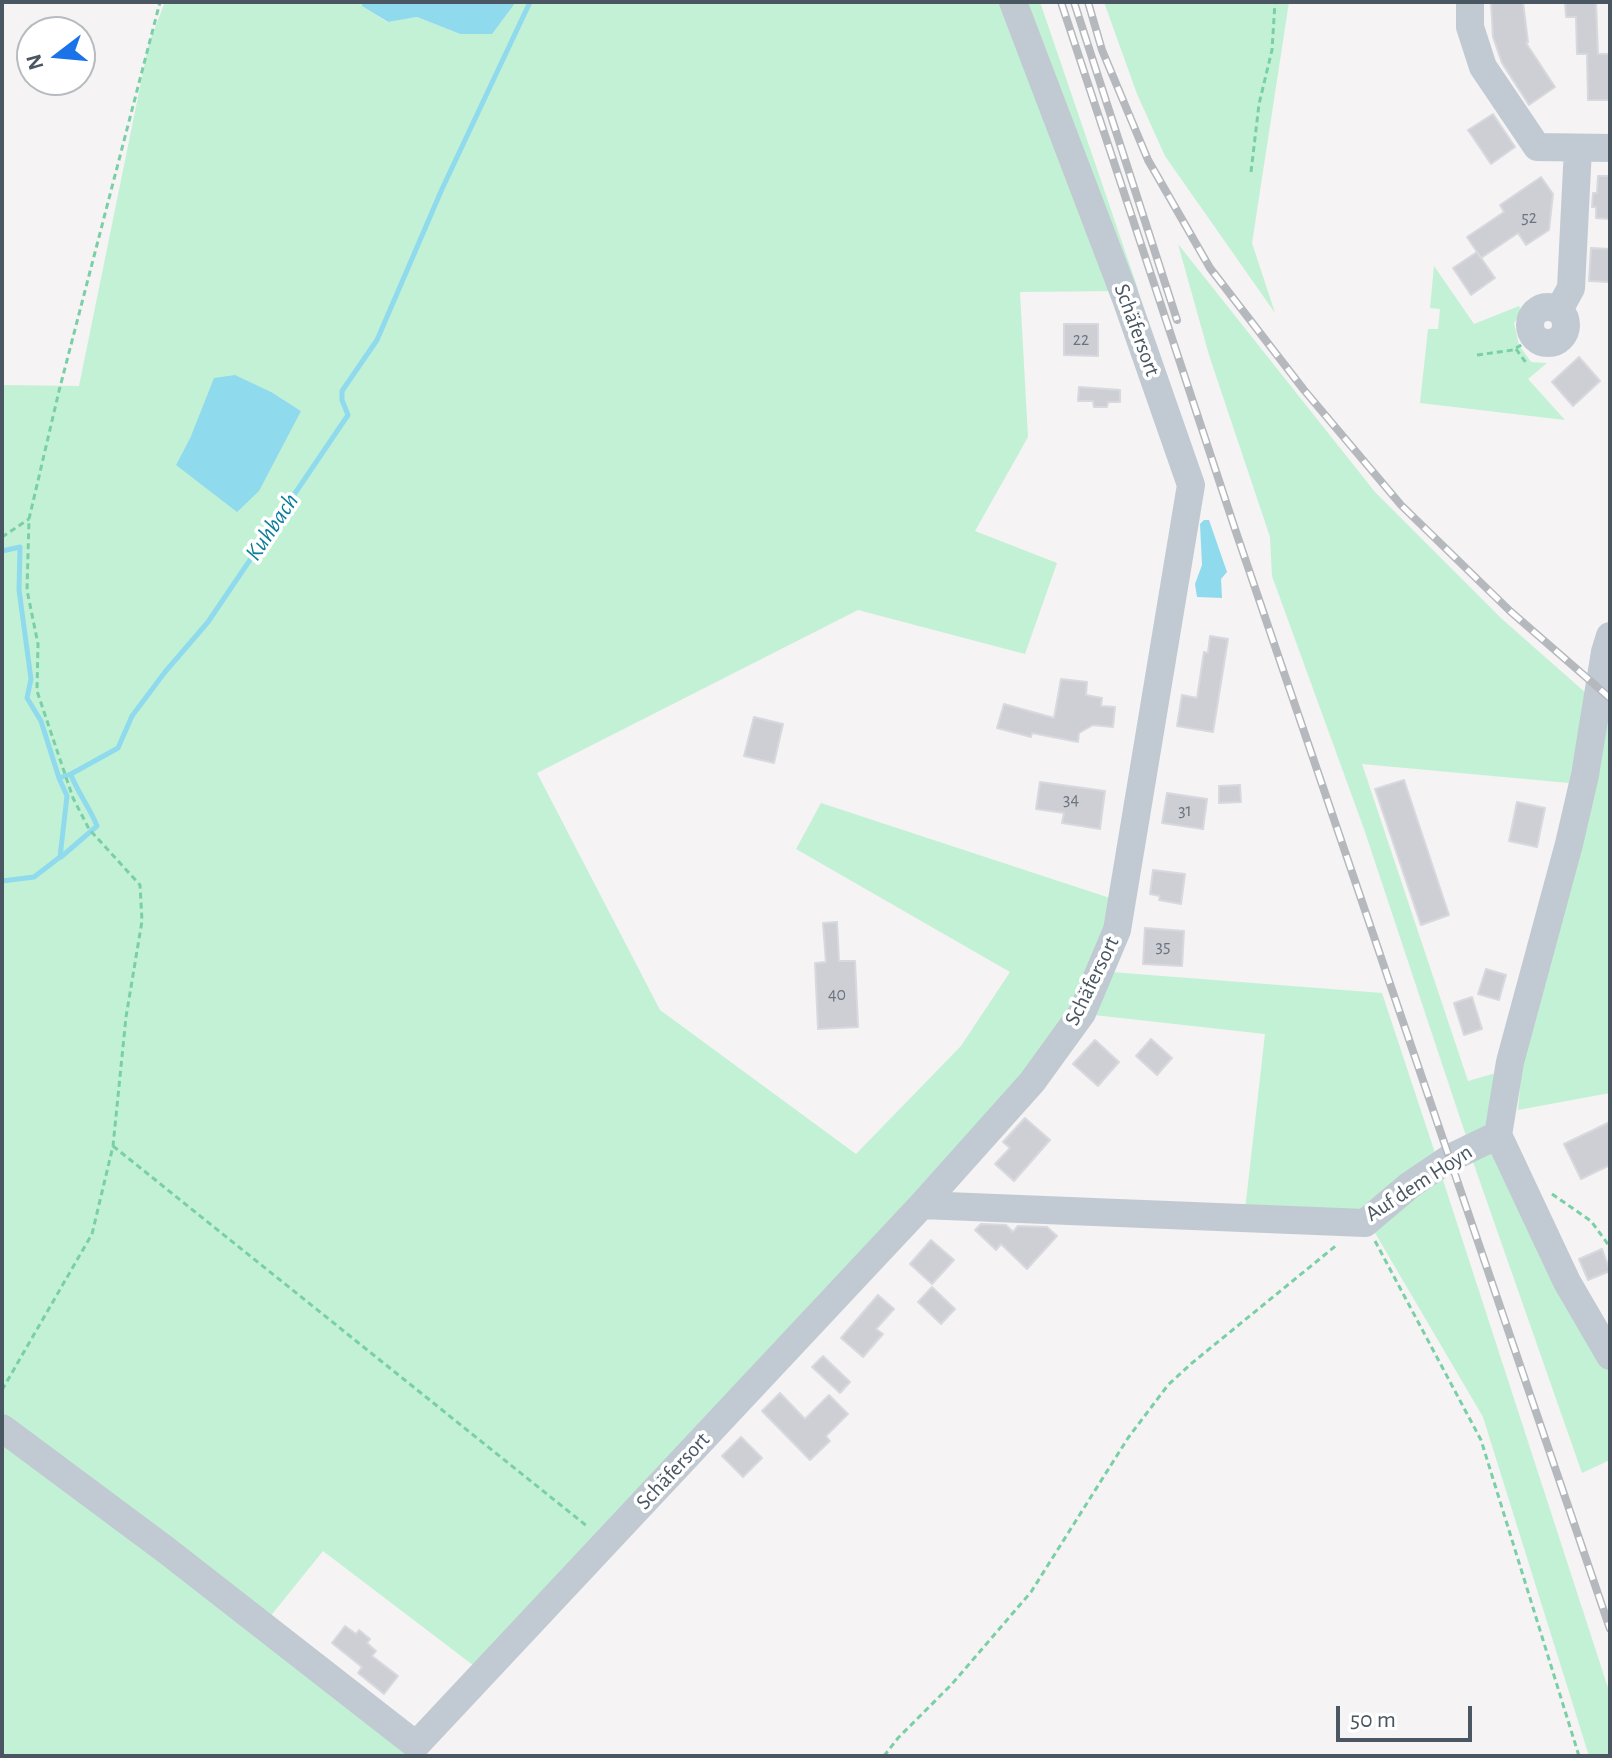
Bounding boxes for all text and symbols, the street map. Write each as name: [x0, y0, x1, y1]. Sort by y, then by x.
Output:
north arrow: [16, 16, 96, 96]
text: N: [22, 52, 48, 72]
house number: 52: [1521, 207, 1537, 229]
street label: Schäfersort: [1108, 280, 1166, 380]
house number: 22: [1073, 329, 1089, 351]
water label: Kuhbach: [239, 488, 305, 566]
house number: 34: [1063, 789, 1079, 811]
house number: 31: [1178, 800, 1192, 822]
street label: Schäfersort: [1059, 932, 1125, 1030]
house number: 35: [1156, 936, 1170, 958]
house number: 40: [828, 984, 846, 1006]
street label: Auf dem Hoyn: [1361, 1139, 1477, 1227]
street label: Schäfersort: [631, 1427, 715, 1515]
scale bar: [1340, 1690, 1476, 1740]
text: 50 m: [1350, 1708, 1396, 1732]

